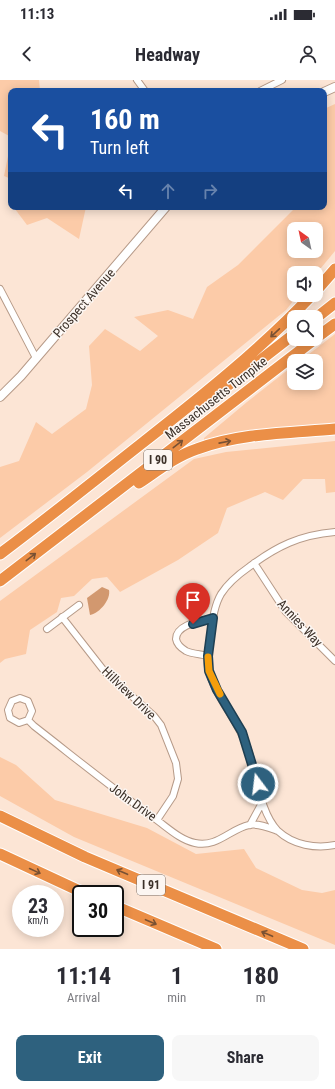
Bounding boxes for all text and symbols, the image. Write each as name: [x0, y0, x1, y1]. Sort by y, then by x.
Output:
text: 11:13: [20, 5, 54, 23]
icon: back: [16, 43, 38, 65]
icon: person: [297, 43, 319, 65]
text: Headway: [135, 44, 200, 65]
text: 160 m: [90, 103, 160, 136]
icon: left: [24, 104, 76, 156]
text: Turn left: [90, 137, 149, 158]
icon: left: [115, 180, 137, 202]
icon: ahead: [157, 180, 179, 202]
icon: right: [199, 180, 221, 202]
north arrow: [287, 222, 323, 258]
map controls: [287, 222, 323, 390]
street label: Prospect Avenue: [50, 266, 118, 340]
button: sound: [287, 266, 323, 302]
button: search: [287, 310, 323, 346]
one-way arrow: [270, 328, 280, 337]
street label: Massachusetts Turnpike: [162, 354, 270, 442]
button: layers: [287, 354, 323, 390]
one-way arrow: [218, 437, 231, 445]
one-way arrow: [173, 440, 184, 448]
road number: I 90: [144, 450, 172, 470]
one-way arrow: [25, 553, 36, 562]
pin: [176, 583, 210, 624]
icon: arrive: [182, 589, 204, 611]
street label: Annies Way: [274, 596, 326, 650]
street label: Hillview Drive: [99, 664, 159, 722]
position arrow: [237, 763, 279, 805]
street label: John Drive: [107, 780, 159, 824]
one-way arrow: [29, 868, 41, 875]
one-way arrow: [116, 868, 128, 876]
road number: I 91: [137, 875, 165, 895]
speed limit sign: 30: [72, 885, 124, 937]
text: 23: [28, 894, 48, 918]
text: km/h: [28, 915, 48, 926]
one-way arrow: [145, 918, 157, 926]
one-way arrow: [262, 930, 274, 937]
text: 11:14: [56, 962, 111, 990]
text: 1: [171, 962, 183, 990]
text: 180: [242, 962, 279, 990]
text: Arrival: [67, 990, 100, 1005]
text: min: [167, 990, 186, 1005]
text: m: [256, 990, 266, 1005]
button: Exit: [16, 1035, 164, 1081]
button: Share: [172, 1035, 319, 1081]

